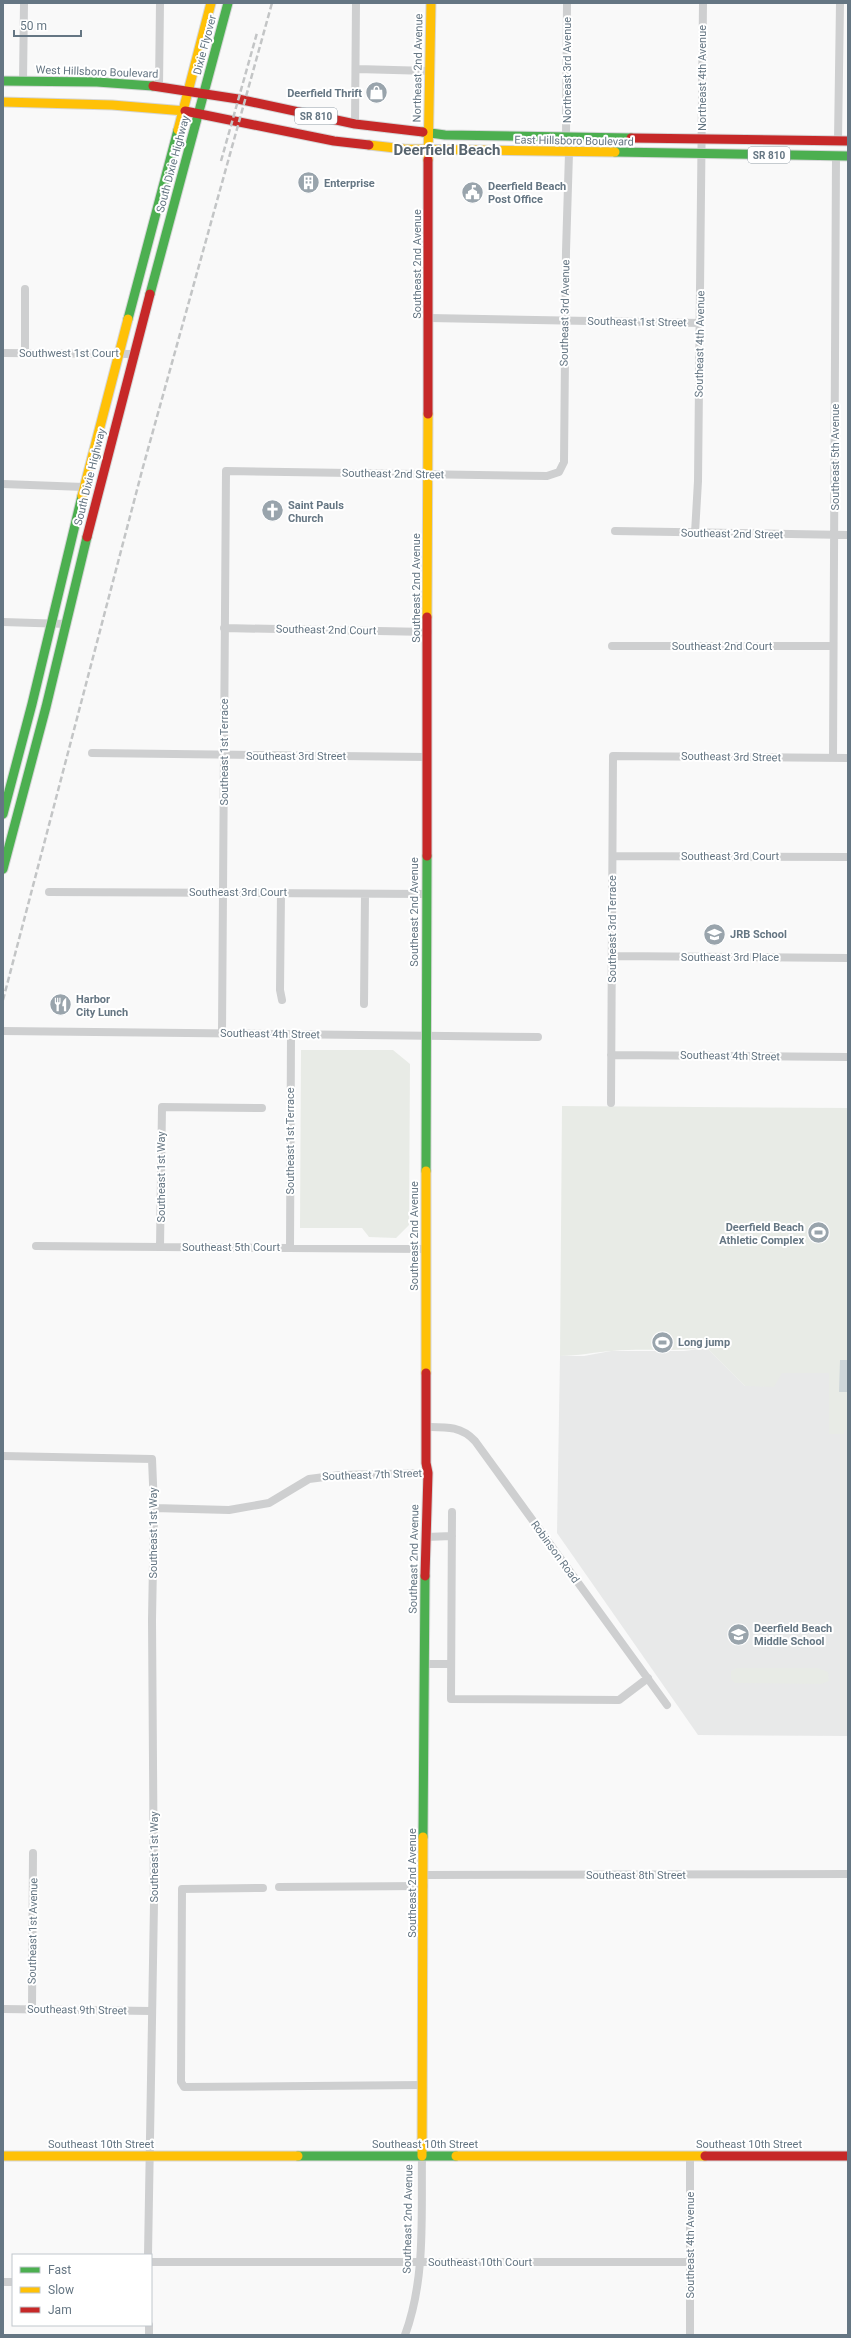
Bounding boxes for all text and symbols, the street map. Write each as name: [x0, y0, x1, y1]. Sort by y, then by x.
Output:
scale bar: [14, 12, 81, 38]
street label: Dixie Flyover: [191, 13, 219, 76]
street label: Northeast 2nd Avenue: [411, 13, 425, 122]
street label: Northeast 3rd Avenue: [561, 17, 574, 123]
text: 50 m: [20, 19, 47, 33]
street label: Northeast 4th Avenue: [696, 25, 709, 131]
street label: West Hillsboro Boulevard: [35, 63, 159, 81]
shop icon: Deerfield Thrift: [364, 80, 390, 106]
place label: Deerfield Thrift: [287, 87, 362, 100]
road number: SR 810: [295, 108, 337, 124]
street label: South Dixie Highway: [154, 113, 192, 214]
street label: East Hillsboro Boulevard: [514, 133, 634, 149]
district label: Deerfield Beach: [394, 141, 500, 159]
road number: SR 810: [748, 147, 790, 163]
building icon: Enterprise: [296, 170, 322, 196]
place label: Enterprise: [324, 177, 375, 190]
public building icon: Deerfield Beach Post Office: [460, 179, 486, 205]
place label: Deerfield Beach Post Office: [488, 180, 566, 206]
street label: Southeast 2nd Avenue: [411, 209, 424, 319]
street label: Southeast 3rd Avenue: [558, 259, 572, 367]
street label: Southeast 4th Avenue: [693, 290, 707, 398]
street label: Southeast 1st Street: [587, 315, 687, 329]
street label: Southwest 1st Court: [19, 347, 119, 360]
street label: Southeast 5th Avenue: [829, 403, 842, 510]
street label: South Dixie Highway: [72, 426, 109, 527]
street label: Southeast 2nd Street: [342, 467, 445, 481]
church icon: Saint Pauls Church: [259, 498, 285, 524]
place label: Saint Pauls Church: [288, 499, 344, 525]
street label: Southeast 2nd Street: [681, 527, 784, 541]
street label: Southeast 2nd Avenue: [410, 533, 423, 643]
street label: Southeast 2nd Court: [276, 623, 377, 637]
street label: Southeast 2nd Court: [672, 640, 773, 653]
street label: Southeast 1st Terrace: [218, 698, 231, 806]
street label: Southeast 3rd Street: [246, 750, 346, 763]
street label: Southeast 3rd Street: [681, 750, 782, 764]
street label: Southeast 3rd Court: [681, 850, 779, 863]
street label: Southeast 2nd Avenue: [408, 857, 421, 967]
street label: Southeast 3rd Terrace: [606, 875, 619, 983]
street label: Southeast 3rd Court: [189, 886, 287, 899]
school or university icon: JRB School: [701, 921, 727, 947]
place label: JRB School: [730, 928, 787, 941]
street label: Southeast 3rd Place: [681, 951, 779, 964]
restaurant icon: Harbor City Lunch: [47, 992, 73, 1018]
place label: Harbor City Lunch: [76, 993, 128, 1019]
street label: Southeast 4th Street: [220, 1027, 320, 1041]
street label: Southeast 4th Street: [680, 1049, 780, 1063]
street label: Southeast 1st Terrace: [284, 1087, 297, 1195]
street label: Southeast 1st Way: [155, 1131, 168, 1223]
street label: Southeast 2nd Avenue: [408, 1181, 421, 1291]
sports icon: Deerfield Beach Athletic Complex: [806, 1220, 832, 1246]
place label: Deerfield Beach Athletic Complex: [719, 1221, 804, 1247]
street label: Southeast 5th Court: [182, 1241, 280, 1254]
sports icon: Long jump: [650, 1329, 676, 1355]
place label: Long jump: [678, 1336, 730, 1349]
street label: Southeast 7th Street: [322, 1467, 423, 1483]
street label: Southeast 1st Way: [147, 1487, 160, 1579]
street label: Southeast 2nd Avenue: [407, 1504, 421, 1614]
street label: Robinson Road: [528, 1518, 582, 1586]
school or university icon: Deerfield Beach Middle School: [725, 1621, 751, 1647]
place label: Deerfield Beach Middle School: [754, 1622, 832, 1648]
street label: Southeast 1st Way: [148, 1811, 161, 1903]
street label: Southeast 2nd Avenue: [406, 1828, 419, 1938]
street label: Southeast 8th Street: [586, 1869, 686, 1882]
street label: Southeast 1st Avenue: [26, 1877, 40, 1984]
street label: Southeast 9th Street: [27, 2003, 127, 2017]
street label: Southeast 10th Street: [48, 2138, 154, 2151]
street label: Southeast 10th Street: [372, 2138, 478, 2151]
street label: Southeast 10th Street: [696, 2138, 802, 2151]
street label: Southeast 2nd Avenue: [401, 2164, 415, 2274]
street label: Southeast 4th Avenue: [684, 2191, 697, 2298]
legend: [12, 2254, 152, 2326]
street label: Southeast 10th Court: [428, 2256, 532, 2269]
text: Fast: [48, 2263, 71, 2277]
text: Slow: [48, 2283, 74, 2297]
text: Jam: [48, 2303, 72, 2317]

